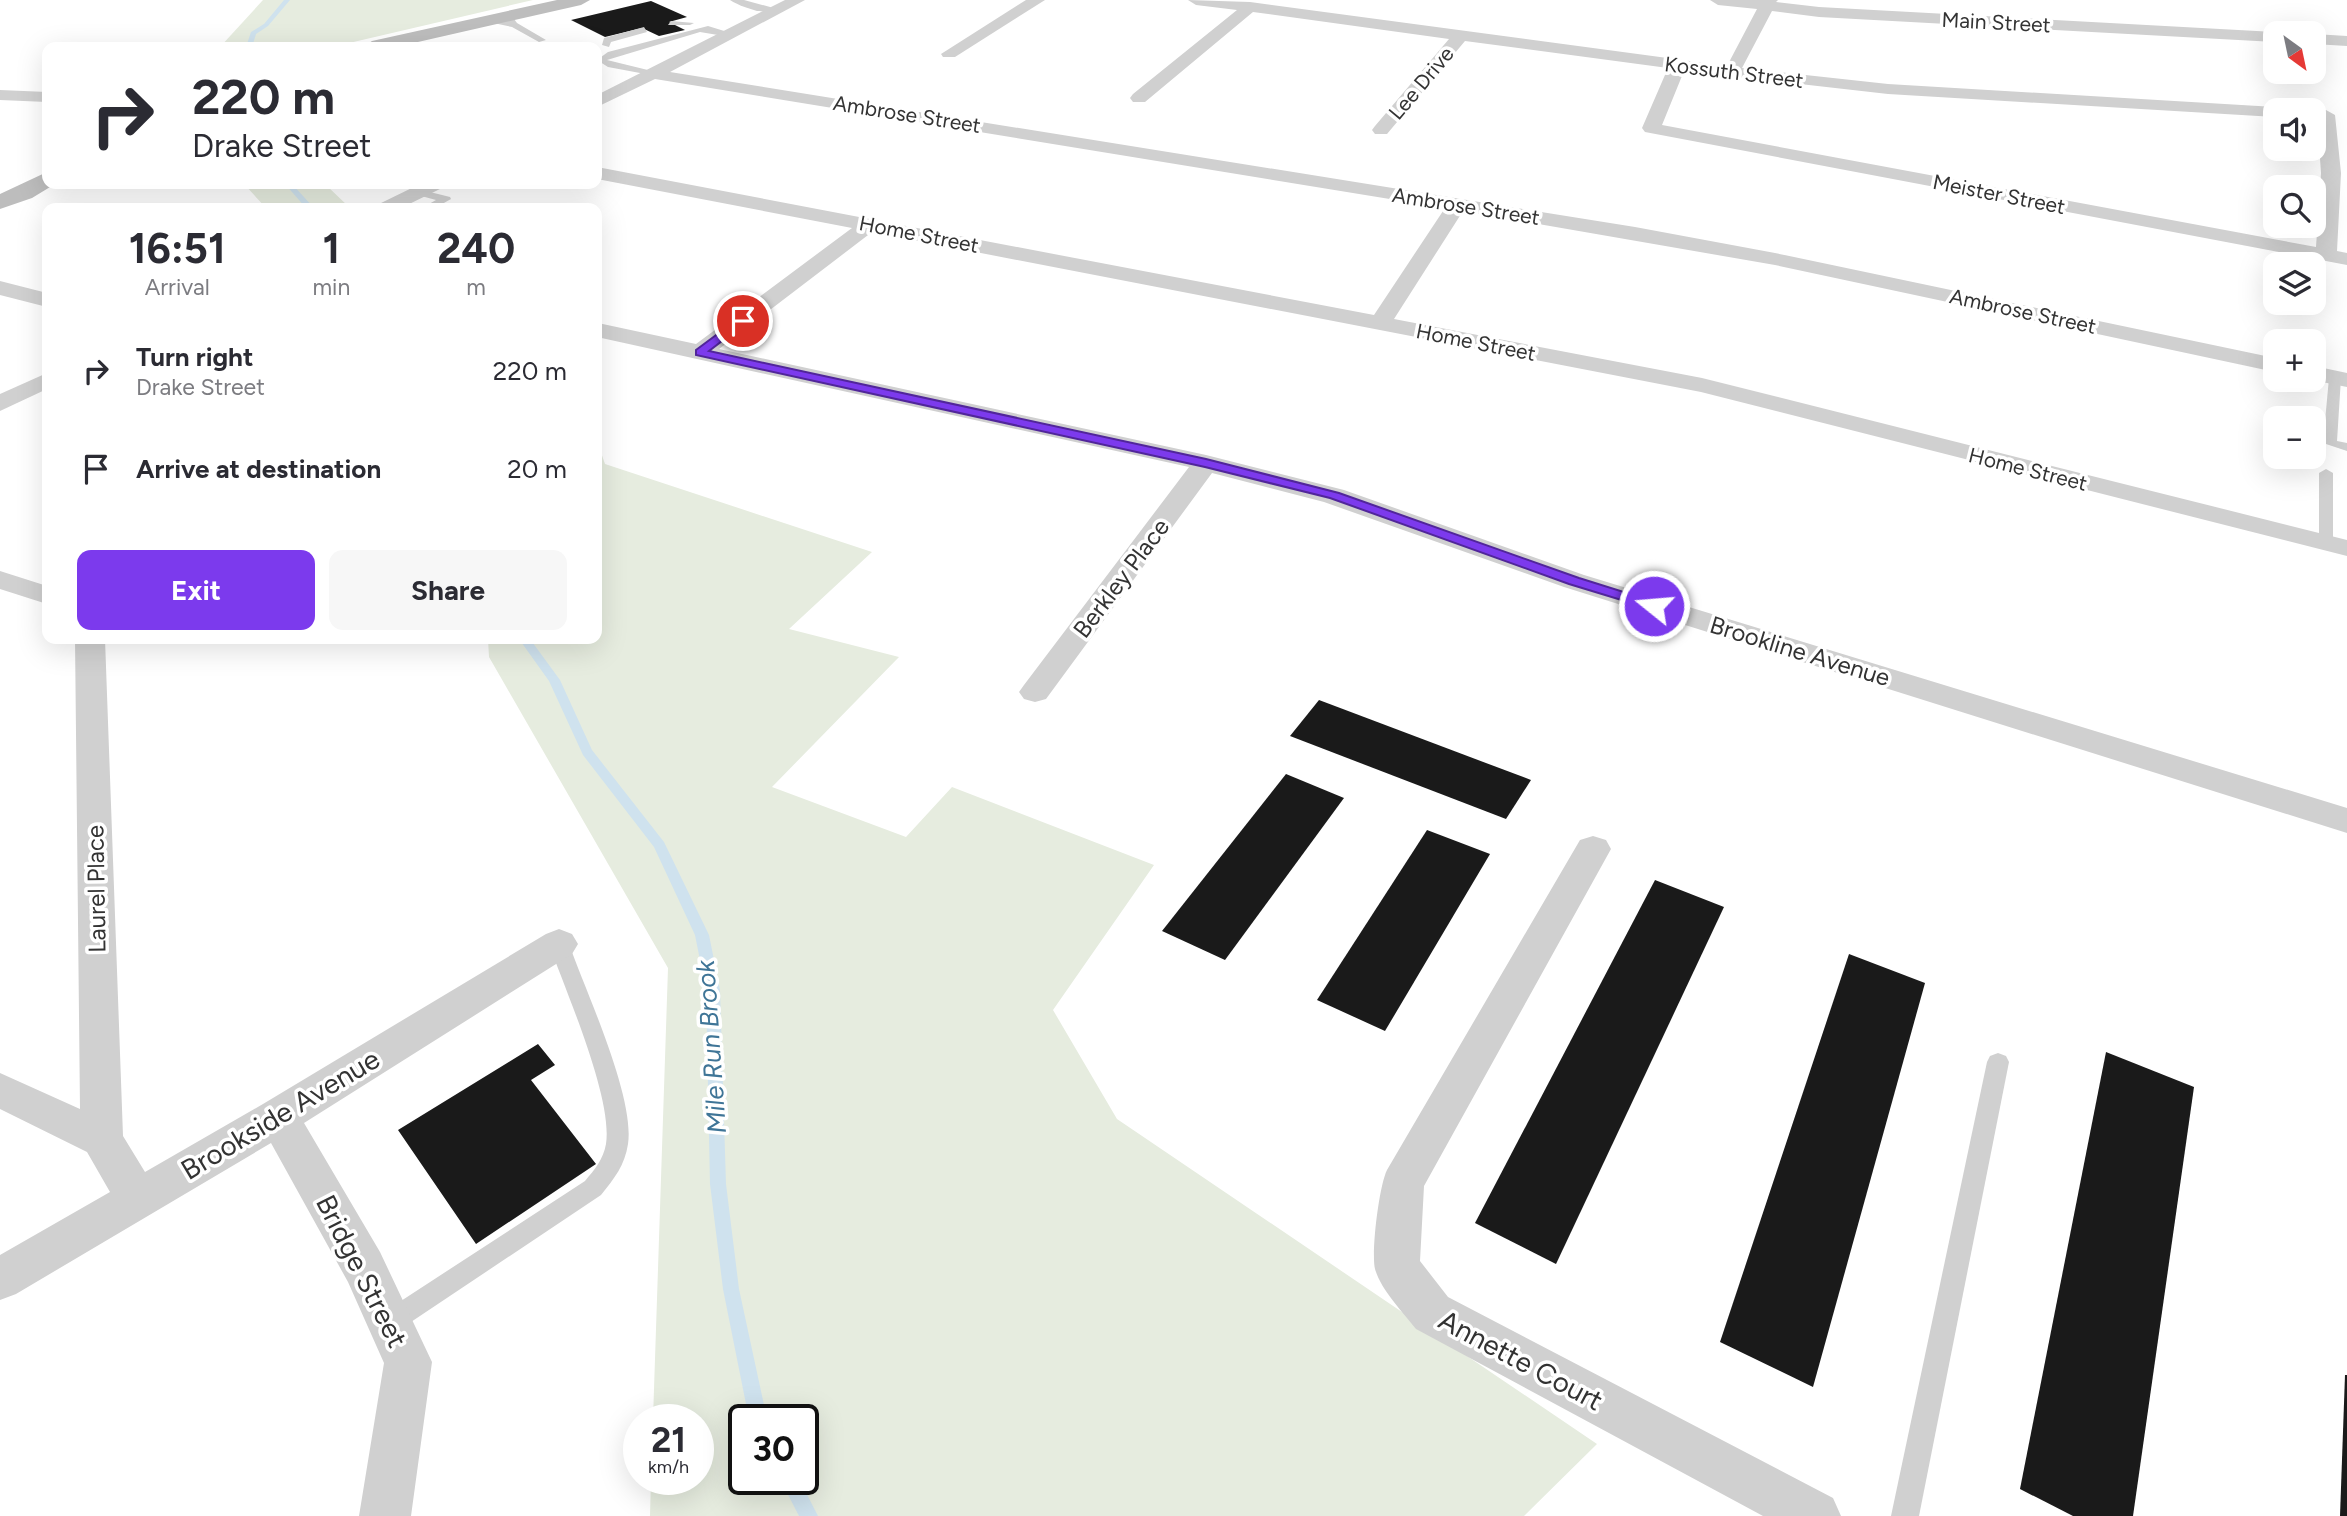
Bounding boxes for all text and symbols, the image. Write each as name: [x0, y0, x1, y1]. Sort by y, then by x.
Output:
street label: Main Street: [1941, 7, 2051, 37]
north arrow: [2263, 21, 2326, 84]
map controls: [2263, 21, 2326, 469]
street label: Lee Drive: [1383, 41, 1459, 125]
street label: Kossuth Street: [1663, 51, 1805, 93]
text: 220 m: [192, 67, 335, 126]
icon: right: [77, 70, 168, 161]
street label: Ambrose Street: [832, 90, 983, 138]
button: sound: [2263, 98, 2326, 161]
text: Drake Street: [192, 127, 371, 165]
street label: Meister Street: [1931, 169, 2067, 219]
button: search: [2263, 175, 2326, 238]
street label: Ambrose Street: [1391, 182, 1542, 230]
street label: Home Street: [857, 210, 981, 258]
text: 16:51: [129, 223, 226, 274]
text: 1: [322, 223, 340, 274]
text: 240: [437, 223, 515, 274]
button: layers: [2263, 252, 2326, 315]
text: Arrival: [145, 273, 210, 301]
text: min: [312, 273, 350, 301]
text: m: [466, 273, 486, 301]
street label: Ambrose Street: [1948, 283, 2098, 339]
pin: [713, 291, 773, 351]
icon: arrive: [724, 302, 762, 340]
street label: Home Street: [1414, 318, 1538, 366]
button: +: [2263, 329, 2326, 392]
text: Turn right: [136, 341, 253, 373]
icon: right: [77, 352, 115, 390]
text: 220 m: [493, 355, 567, 387]
text: Drake Street: [136, 373, 265, 401]
button: −: [2263, 406, 2326, 469]
street label: Home Street: [1966, 442, 2090, 496]
icon: arrive: [77, 450, 115, 488]
text: Arrive at destination: [136, 453, 381, 485]
text: 20 m: [507, 453, 567, 485]
street label: Berkley Place: [1067, 513, 1175, 643]
button: Exit: [77, 550, 315, 630]
button: Share: [329, 550, 567, 630]
position arrow: [1617, 569, 1691, 643]
street label: Brookline Avenue: [1706, 610, 1894, 692]
street label: Laurel Place: [80, 825, 112, 953]
water label: Mile Run Brook: [689, 958, 733, 1135]
street label: Brookside Avenue: [175, 1041, 385, 1187]
street label: Bridge Street: [309, 1189, 415, 1353]
street label: Annette Court: [1433, 1303, 1609, 1417]
speed limit sign: 30: [728, 1404, 819, 1495]
text: 21: [651, 1419, 686, 1461]
text: km/h: [648, 1456, 689, 1478]

